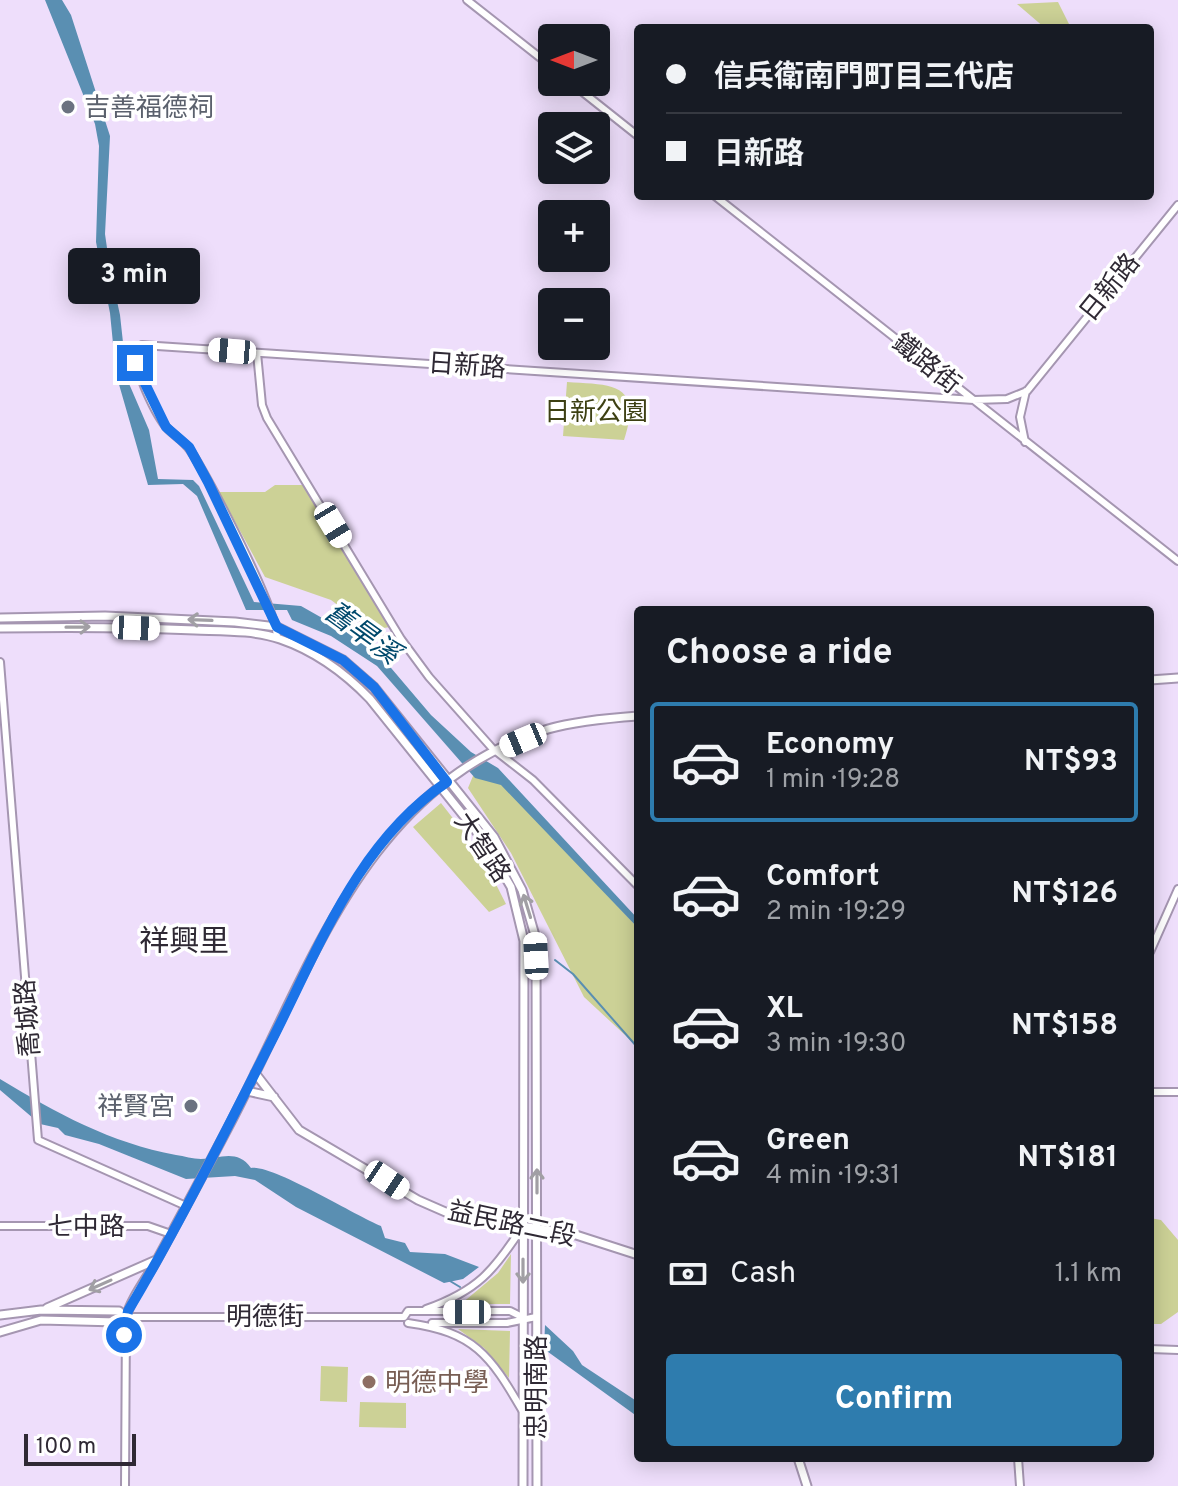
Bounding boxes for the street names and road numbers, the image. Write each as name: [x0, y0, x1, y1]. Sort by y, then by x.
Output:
street label: 日新路: [1074, 248, 1148, 329]
street label: 鐵路街: [885, 328, 966, 402]
street label: 日新路: [427, 348, 507, 387]
street label: 大智路: [445, 807, 516, 890]
street label: 喬城路: [10, 978, 49, 1058]
street label: 益民路二段: [444, 1196, 578, 1255]
street label: 七中路: [47, 1212, 125, 1245]
street label: 明德街: [226, 1302, 304, 1335]
street label: 忠明南路: [522, 1335, 555, 1439]

